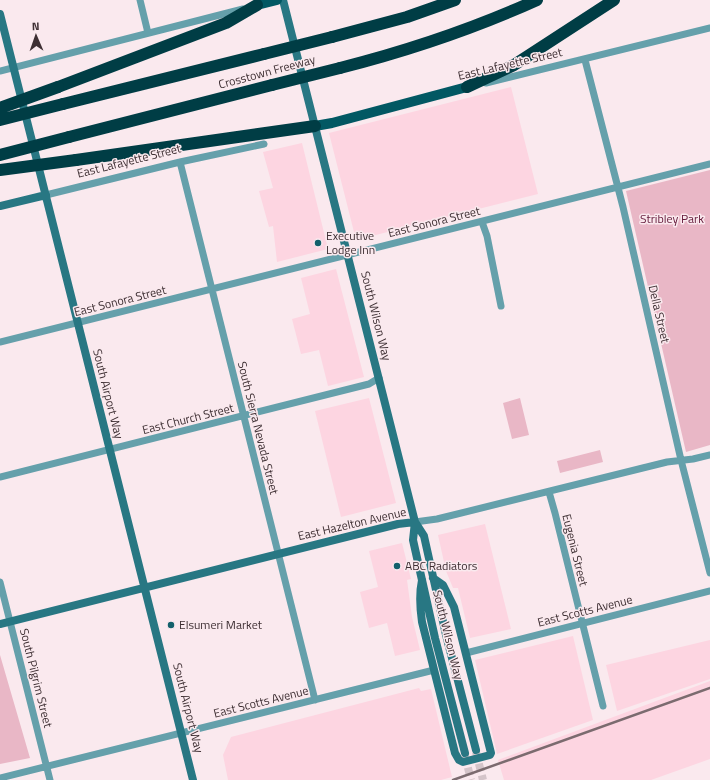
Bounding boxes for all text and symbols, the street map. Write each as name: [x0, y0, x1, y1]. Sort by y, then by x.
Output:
north arrow: [16, 16, 56, 56]
text: N: [32, 18, 40, 34]
street label: East Lafayette Street: [456, 42, 565, 85]
street label: Crosstown Freeway: [216, 49, 318, 94]
street label: East Lafayette Street: [75, 138, 184, 183]
street label: East Sonora Street: [386, 201, 483, 242]
park label: Stribley Park: [640, 209, 704, 228]
place label: Executive Lodge Inn: [326, 226, 375, 259]
marker: Executive Lodge Inn: [313, 238, 323, 248]
street label: South Wilson Way: [356, 269, 397, 363]
street label: East Sonora Street: [72, 280, 169, 321]
street label: Della Street: [644, 283, 676, 346]
street label: South Airport Way: [88, 347, 129, 441]
street label: South Sierra Nevada Street: [233, 359, 284, 497]
street label: East Church Street: [140, 398, 236, 439]
street label: East Hazelton Avenue: [296, 502, 408, 545]
street label: Eugenia Street: [557, 512, 594, 589]
place label: ABC Radiators: [405, 556, 478, 575]
marker: ABC Radiators: [392, 561, 402, 571]
street label: South Wilson Way: [428, 588, 469, 682]
street label: East Scotts Avenue: [535, 590, 634, 631]
place label: Elsumeri Market: [179, 615, 263, 634]
marker: Elsumeri Market: [166, 620, 176, 630]
street label: South Pilgrim Street: [15, 626, 58, 730]
street label: South Airport Way: [168, 661, 209, 755]
street label: East Scotts Avenue: [211, 681, 310, 722]

